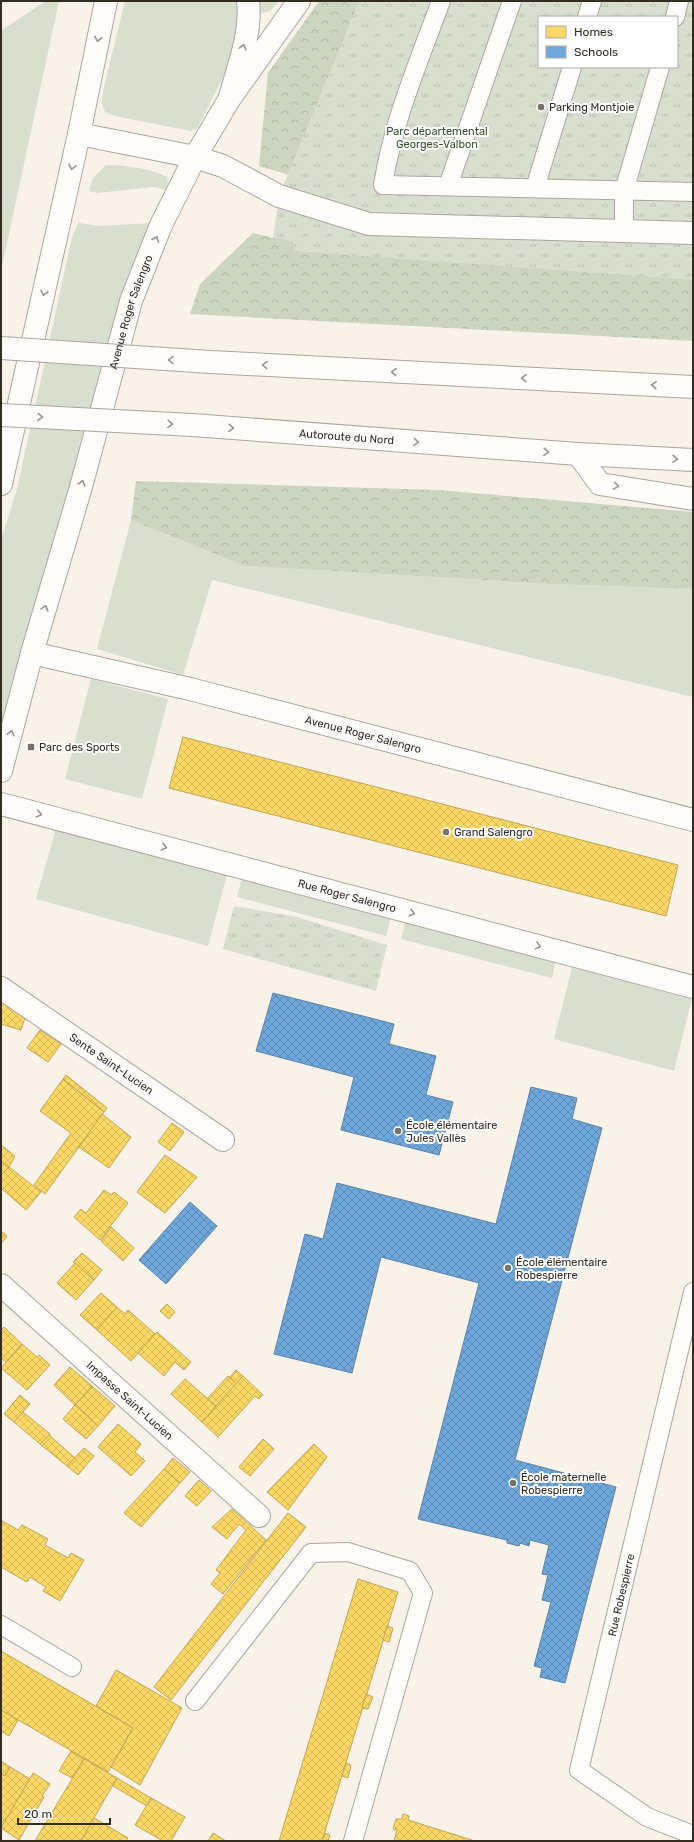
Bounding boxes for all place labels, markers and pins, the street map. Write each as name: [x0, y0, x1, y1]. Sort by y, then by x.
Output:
place label: Parking Montjoie: [549, 101, 634, 114]
marker: Parking Montjoie: [536, 102, 546, 112]
place label: Parc des Sports: [39, 741, 120, 754]
marker: Parc des Sports: [26, 742, 36, 752]
place label: Grand Salengro: [454, 826, 533, 839]
marker: Grand Salengro: [441, 827, 451, 837]
place label: École élémentaire Jules Vallès: [406, 1119, 497, 1145]
marker: École élémentaire Jules Vallès: [393, 1126, 403, 1136]
place label: École élémentaire Robespierre: [516, 1256, 607, 1282]
marker: École élémentaire Robespierre: [503, 1263, 513, 1273]
place label: École maternelle Robespierre: [521, 1471, 606, 1497]
marker: École maternelle Robespierre: [508, 1478, 518, 1488]

